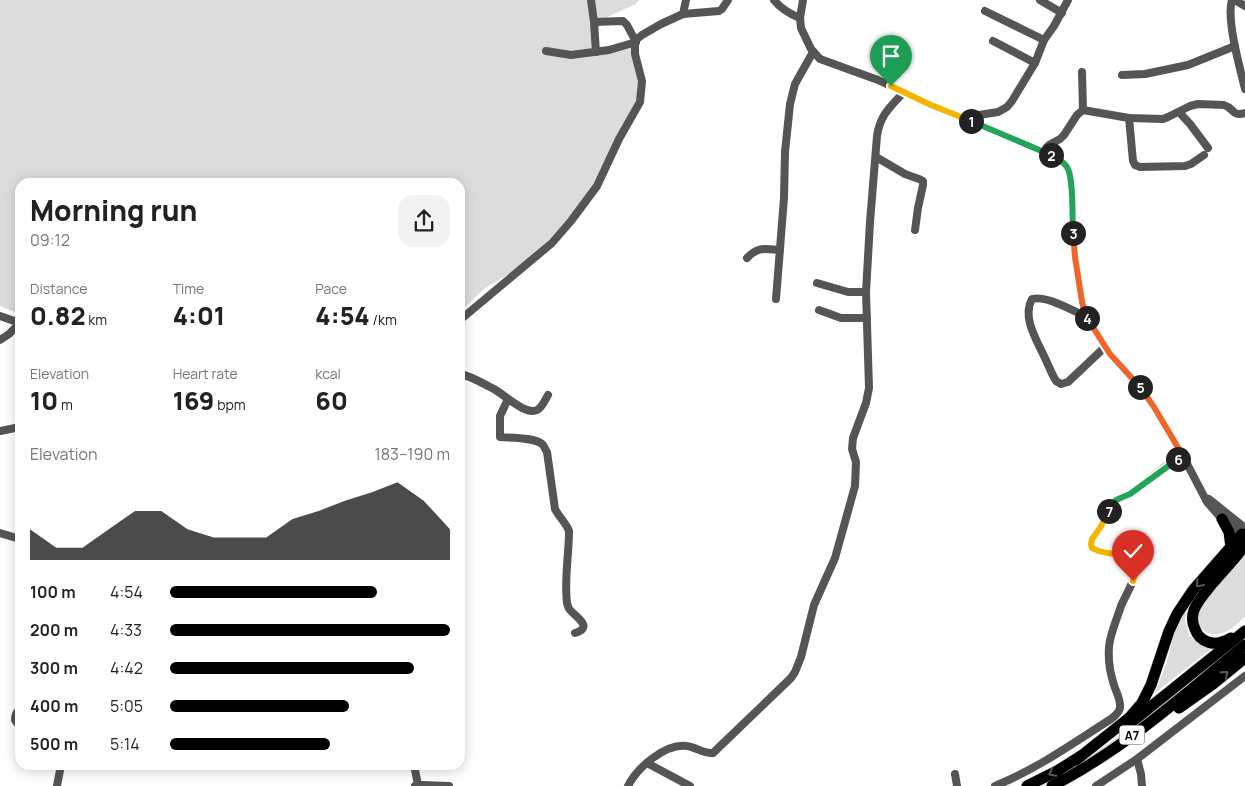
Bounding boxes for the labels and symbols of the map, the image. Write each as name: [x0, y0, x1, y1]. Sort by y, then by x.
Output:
pin: [870, 35, 912, 86]
pin: 1: [958, 108, 984, 134]
pin: 2: [1038, 142, 1064, 168]
pin: 3: [1060, 220, 1086, 246]
pin: 4: [1074, 306, 1100, 330]
pin: 5: [1128, 374, 1152, 400]
pin: 6: [1166, 446, 1190, 472]
pin: 7: [1096, 498, 1122, 524]
pin: [1112, 530, 1154, 581]
one-way arrow: [1195, 578, 1204, 587]
one-way arrow: [1219, 671, 1228, 680]
road number: Α7: [1120, 726, 1144, 744]
one-way arrow: [1048, 767, 1057, 777]

